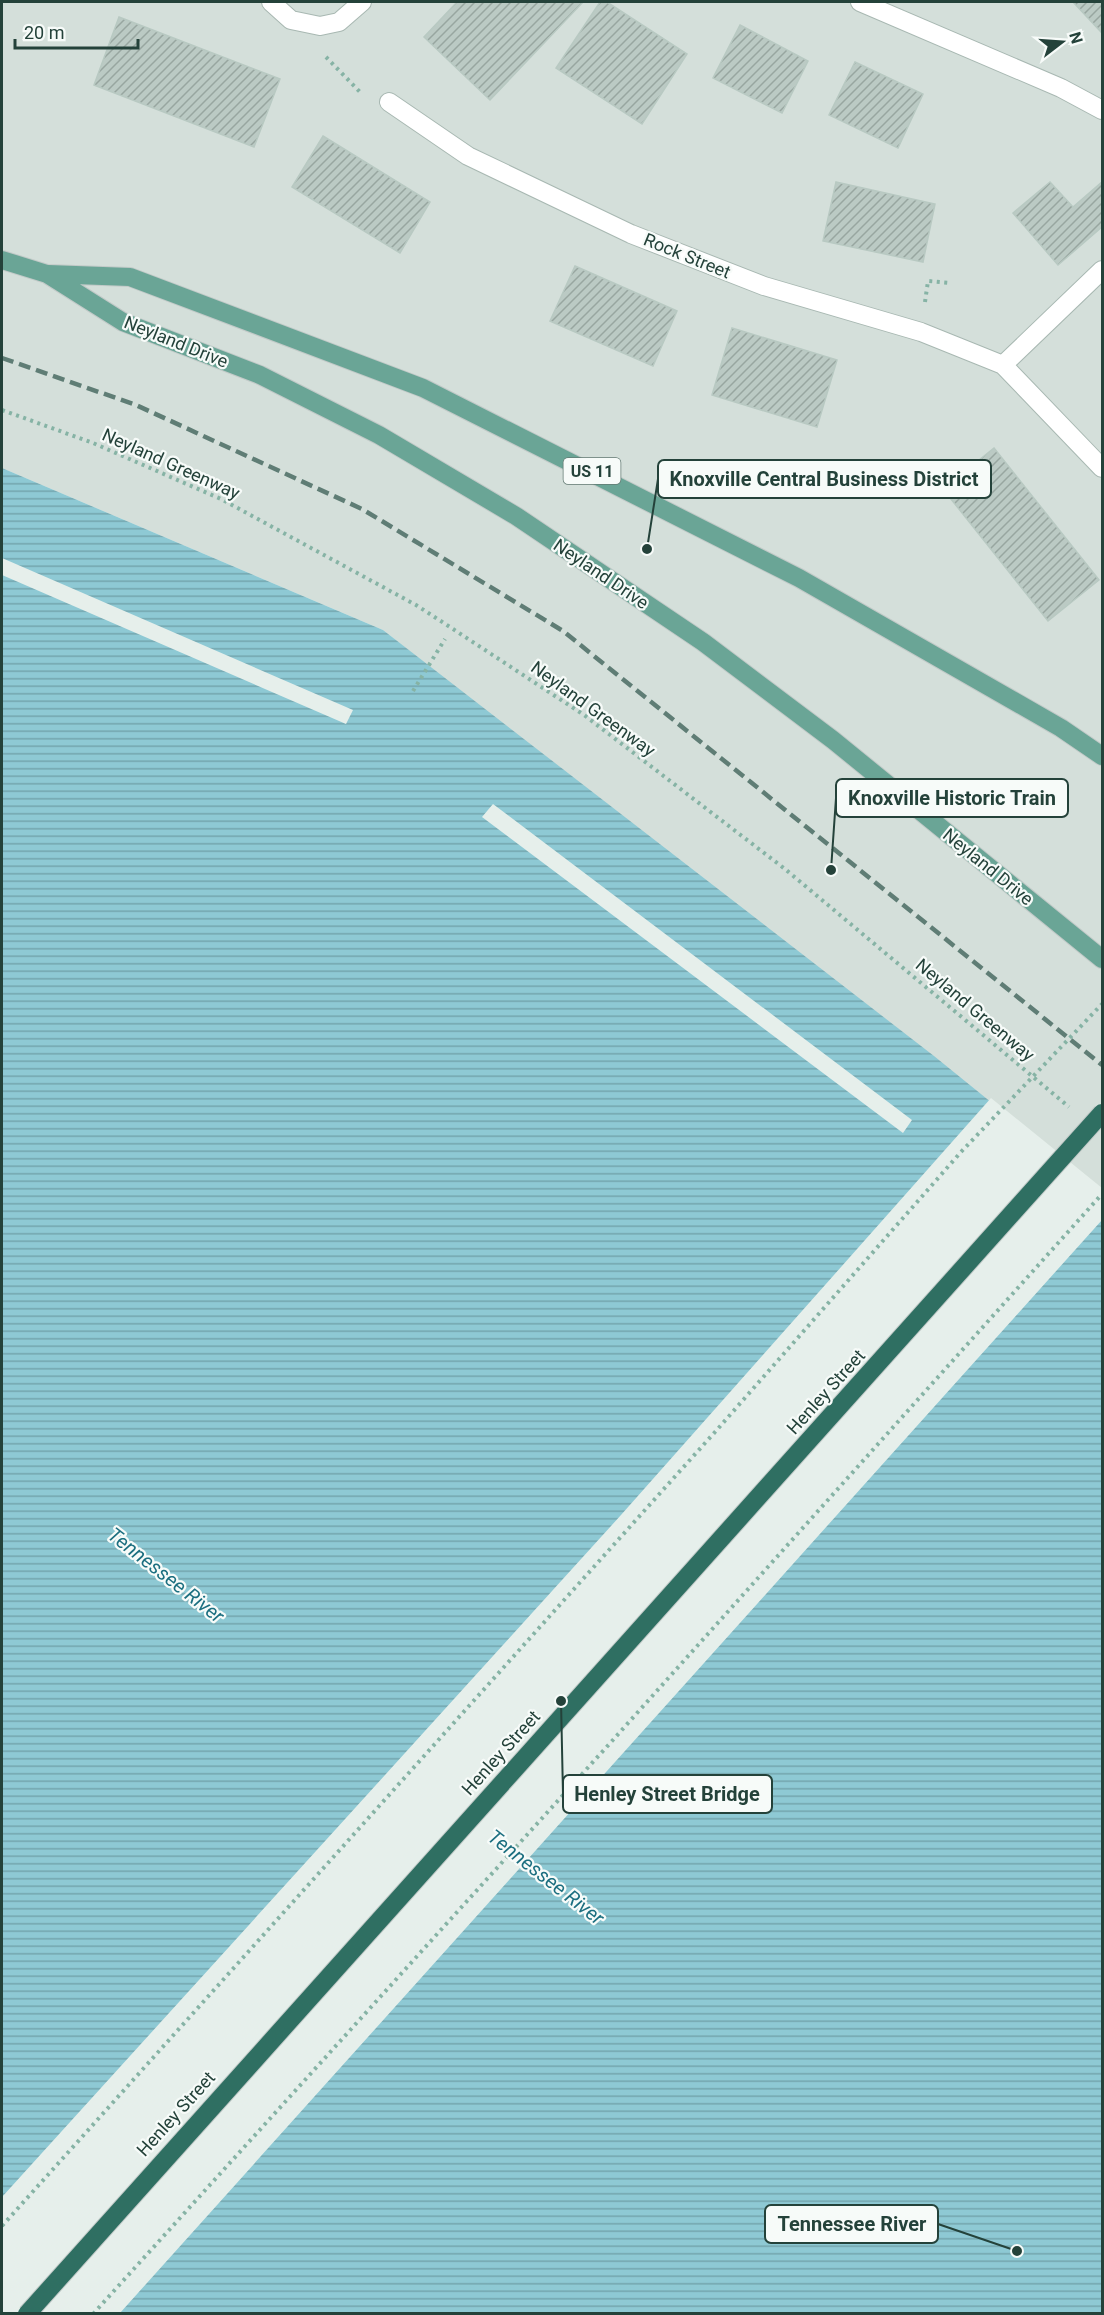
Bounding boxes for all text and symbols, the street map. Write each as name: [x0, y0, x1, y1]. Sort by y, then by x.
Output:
scale bar: [15, 12, 138, 50]
north arrow: [1032, 12, 1092, 72]
text: 20 m: [24, 22, 64, 43]
text: N: [1065, 30, 1087, 46]
street label: Rock Street: [641, 229, 734, 283]
street label: Neyland Drive: [121, 311, 231, 372]
street label: Neyland Greenway: [99, 424, 244, 504]
road number: US 11: [564, 458, 620, 484]
callout: Knoxville Central Business District: [658, 460, 991, 498]
text: Knoxville Central Business District: [670, 467, 979, 491]
street label: Neyland Drive: [550, 534, 653, 613]
street label: Neyland Greenway: [527, 656, 660, 761]
callout: Knoxville Historic Train: [836, 779, 1068, 817]
text: Knoxville Historic Train: [848, 786, 1056, 810]
street label: Neyland Drive: [939, 824, 1038, 909]
street label: Neyland Greenway: [912, 954, 1039, 1066]
street label: Henley Street: [782, 1345, 869, 1438]
water label: Tennessee River: [103, 1522, 230, 1629]
street label: Henley Street: [457, 1706, 544, 1799]
callout: Henley Street Bridge: [563, 1775, 772, 1813]
text: Henley Street Bridge: [574, 1782, 760, 1806]
water label: Tennessee River: [483, 1824, 610, 1931]
street label: Henley Street: [132, 2067, 219, 2160]
callout: Tennessee River: [765, 2205, 938, 2243]
text: Tennessee River: [778, 2212, 927, 2236]

